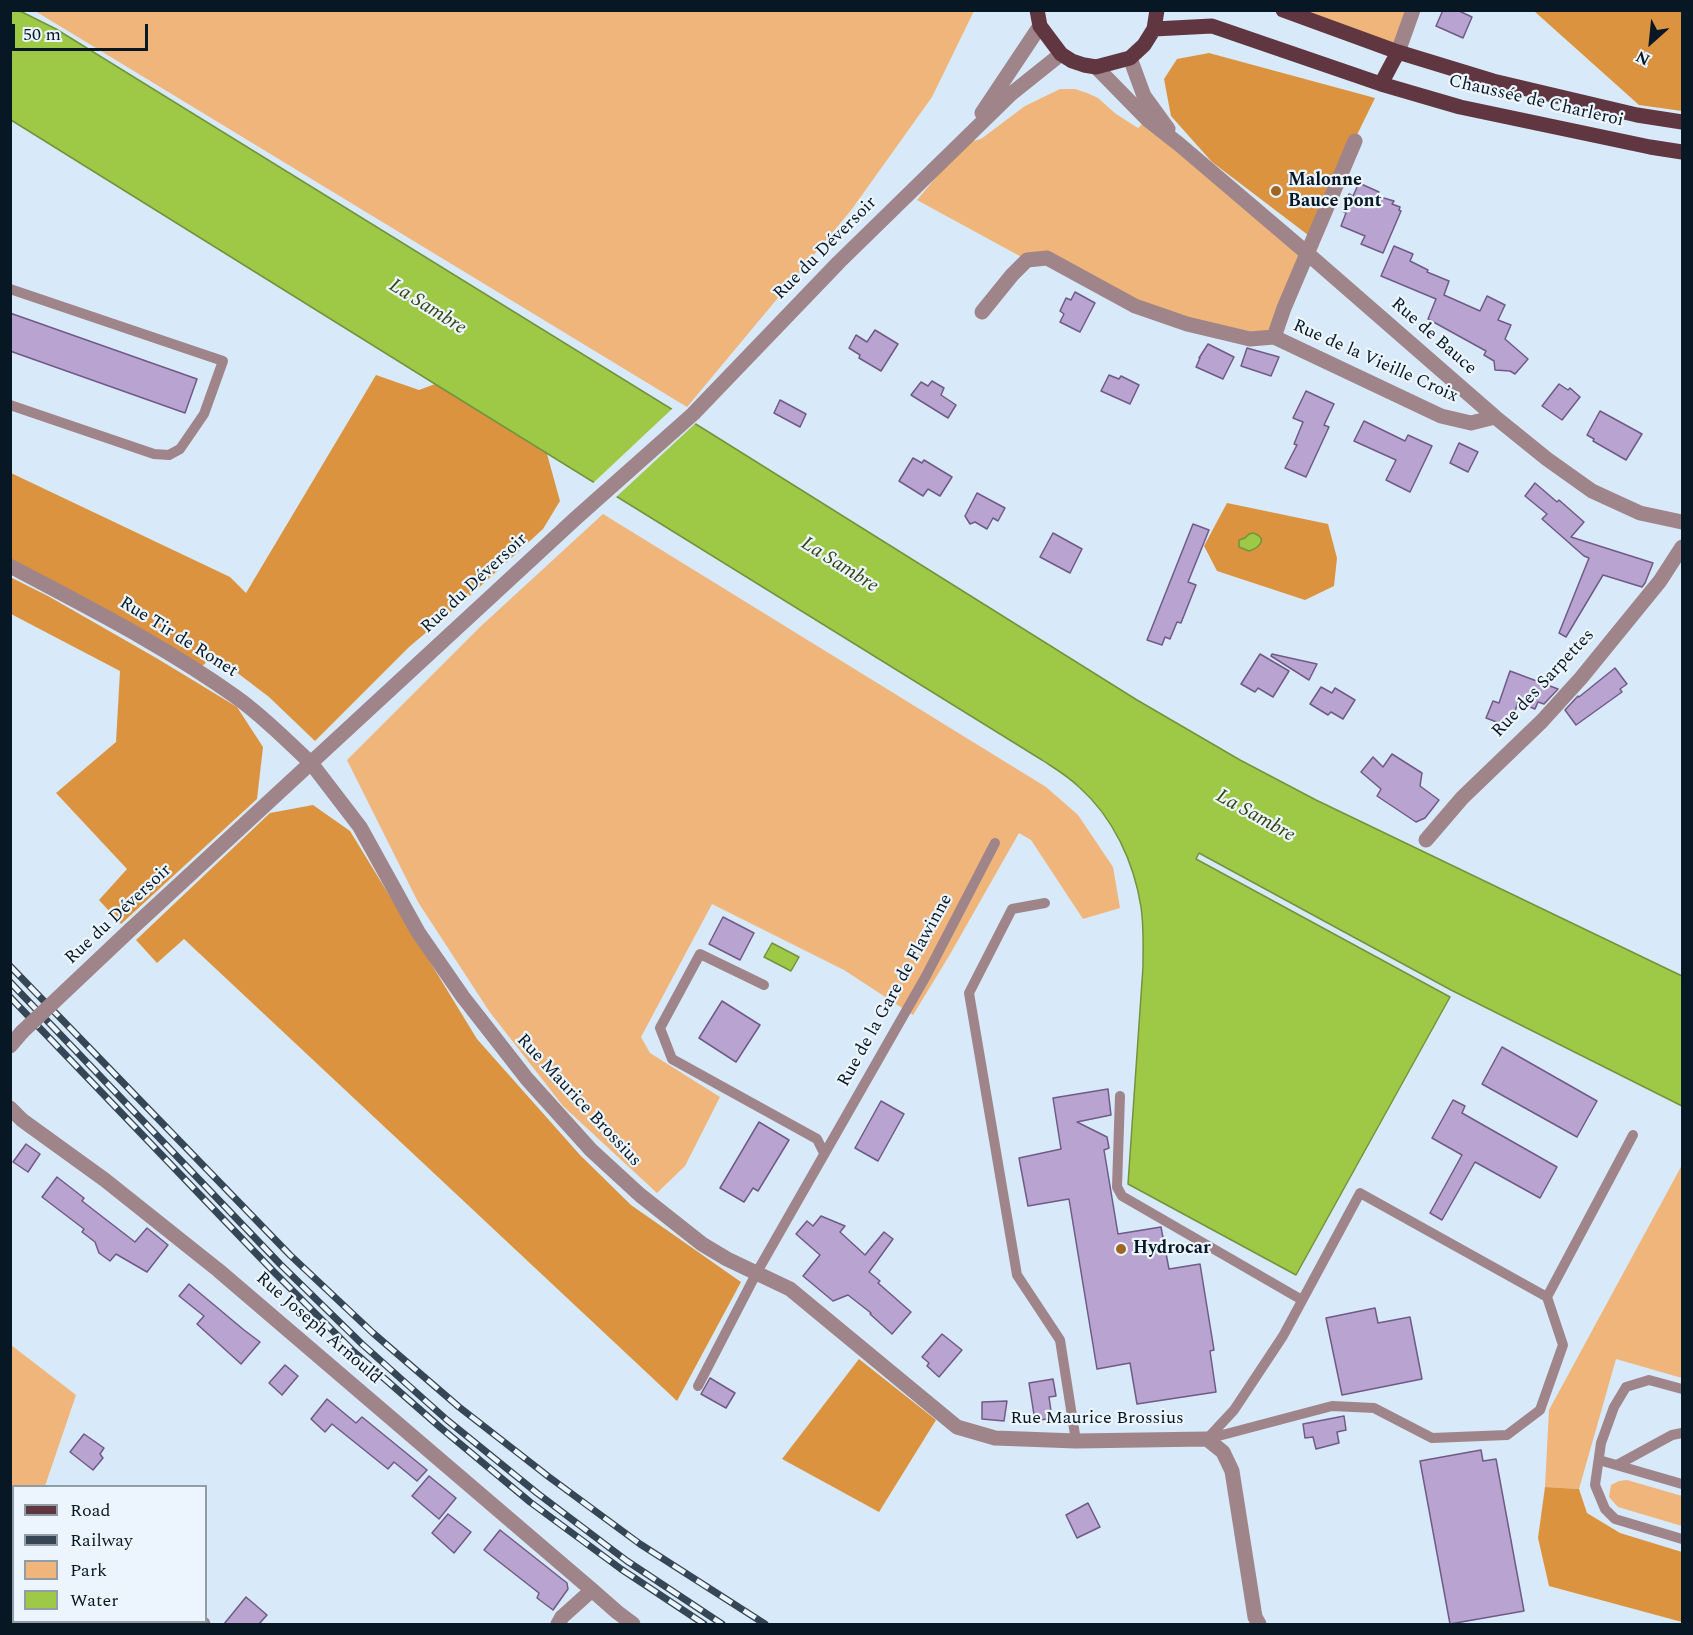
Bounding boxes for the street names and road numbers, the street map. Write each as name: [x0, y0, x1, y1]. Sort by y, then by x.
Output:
street label: Chaussée de Charleroi: [1446, 71, 1626, 133]
street label: Rue du Déversoir: [770, 193, 882, 305]
street label: Rue de Bauce: [1386, 294, 1480, 380]
street label: Rue de la Vieille Croix: [1289, 316, 1461, 408]
street label: Rue du Déversoir: [417, 529, 533, 639]
street label: Rue Tir de Ronet: [115, 593, 241, 683]
street label: Rue des Sarpettes: [1488, 625, 1600, 743]
street label: Rue du Déversoir: [61, 860, 177, 970]
street label: Rue de la Gare de Flawinne: [834, 891, 958, 1091]
street label: Rue Maurice Brossius: [511, 1030, 645, 1172]
street label: Rue Joseph Arnould: [251, 1269, 385, 1389]
street label: Rue Maurice Brossius: [1010, 1408, 1184, 1430]

